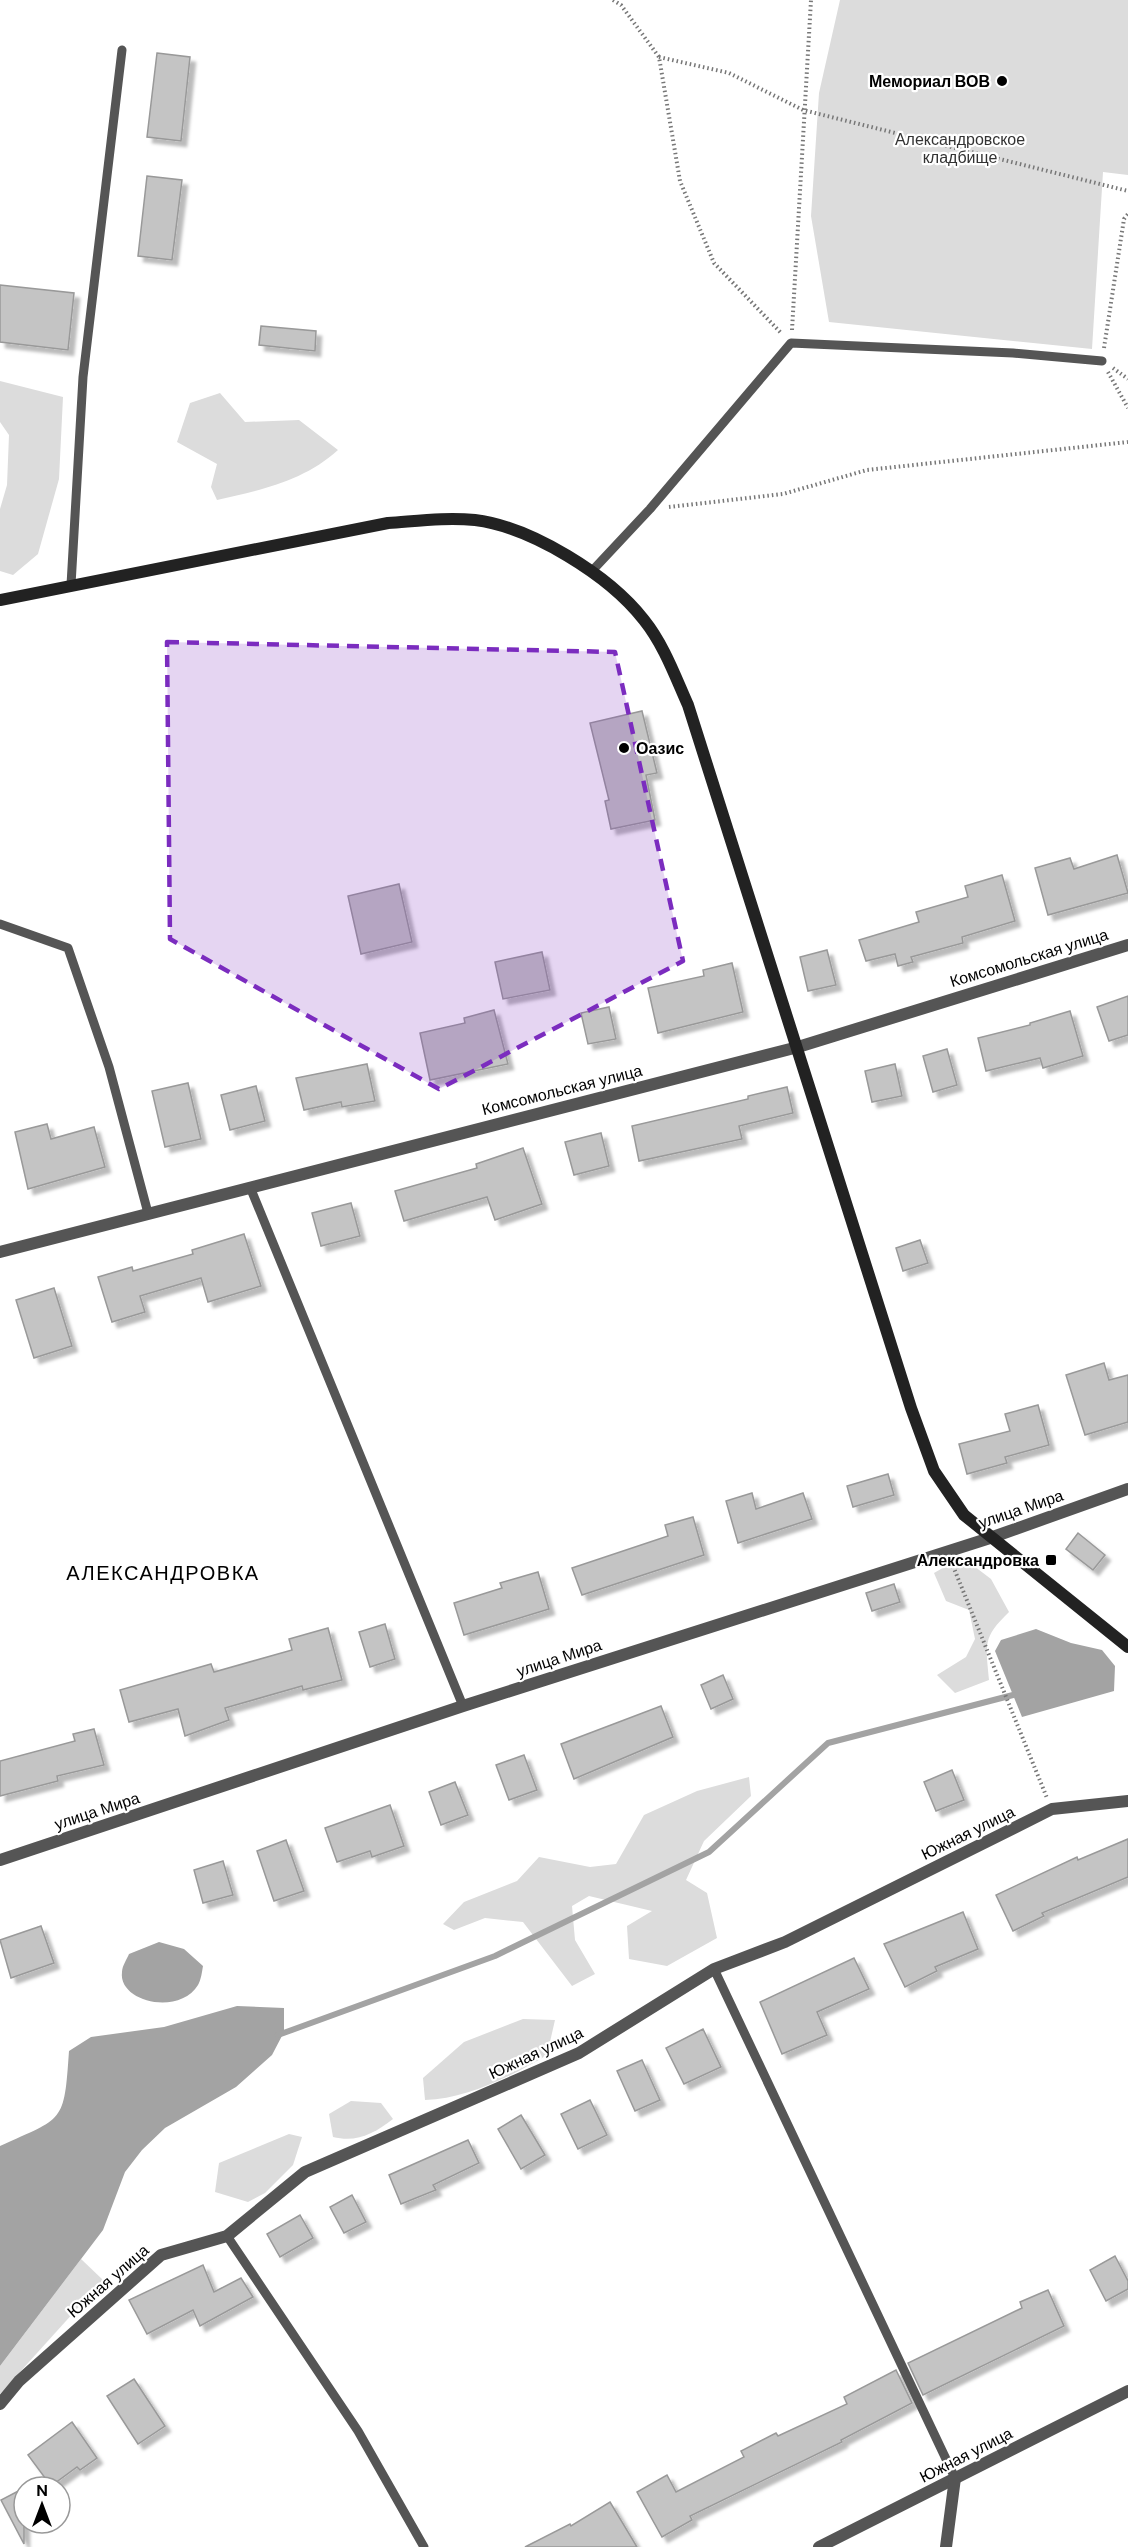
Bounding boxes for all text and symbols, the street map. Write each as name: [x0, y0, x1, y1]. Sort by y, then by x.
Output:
place label: Мемориал ВОВ: [869, 71, 990, 92]
marker: Мемориал ВОВ: [995, 74, 1009, 88]
park label: Александровское кладбище: [895, 129, 1025, 168]
place label: Оазис: [636, 738, 684, 759]
marker: Оазис: [617, 741, 631, 755]
street label: Комсомольская улица: [947, 924, 1111, 992]
street label: Комсомольская улица: [480, 1060, 645, 1120]
street label: улица Мира: [976, 1485, 1066, 1533]
place label: Александровка: [917, 1550, 1039, 1571]
marker: Александровка: [1044, 1553, 1058, 1567]
district label: АЛЕКСАНДРОВКА: [66, 1560, 260, 1586]
street label: улица Мира: [514, 1634, 604, 1682]
street label: улица Мира: [52, 1787, 142, 1835]
street label: Южная улица: [918, 1801, 1018, 1865]
street label: Южная улица: [486, 2022, 587, 2084]
street label: Южная улица: [63, 2240, 153, 2322]
street label: Южная улица: [916, 2423, 1016, 2487]
north arrow: [12, 2475, 72, 2535]
text: N: [36, 2480, 48, 2501]

